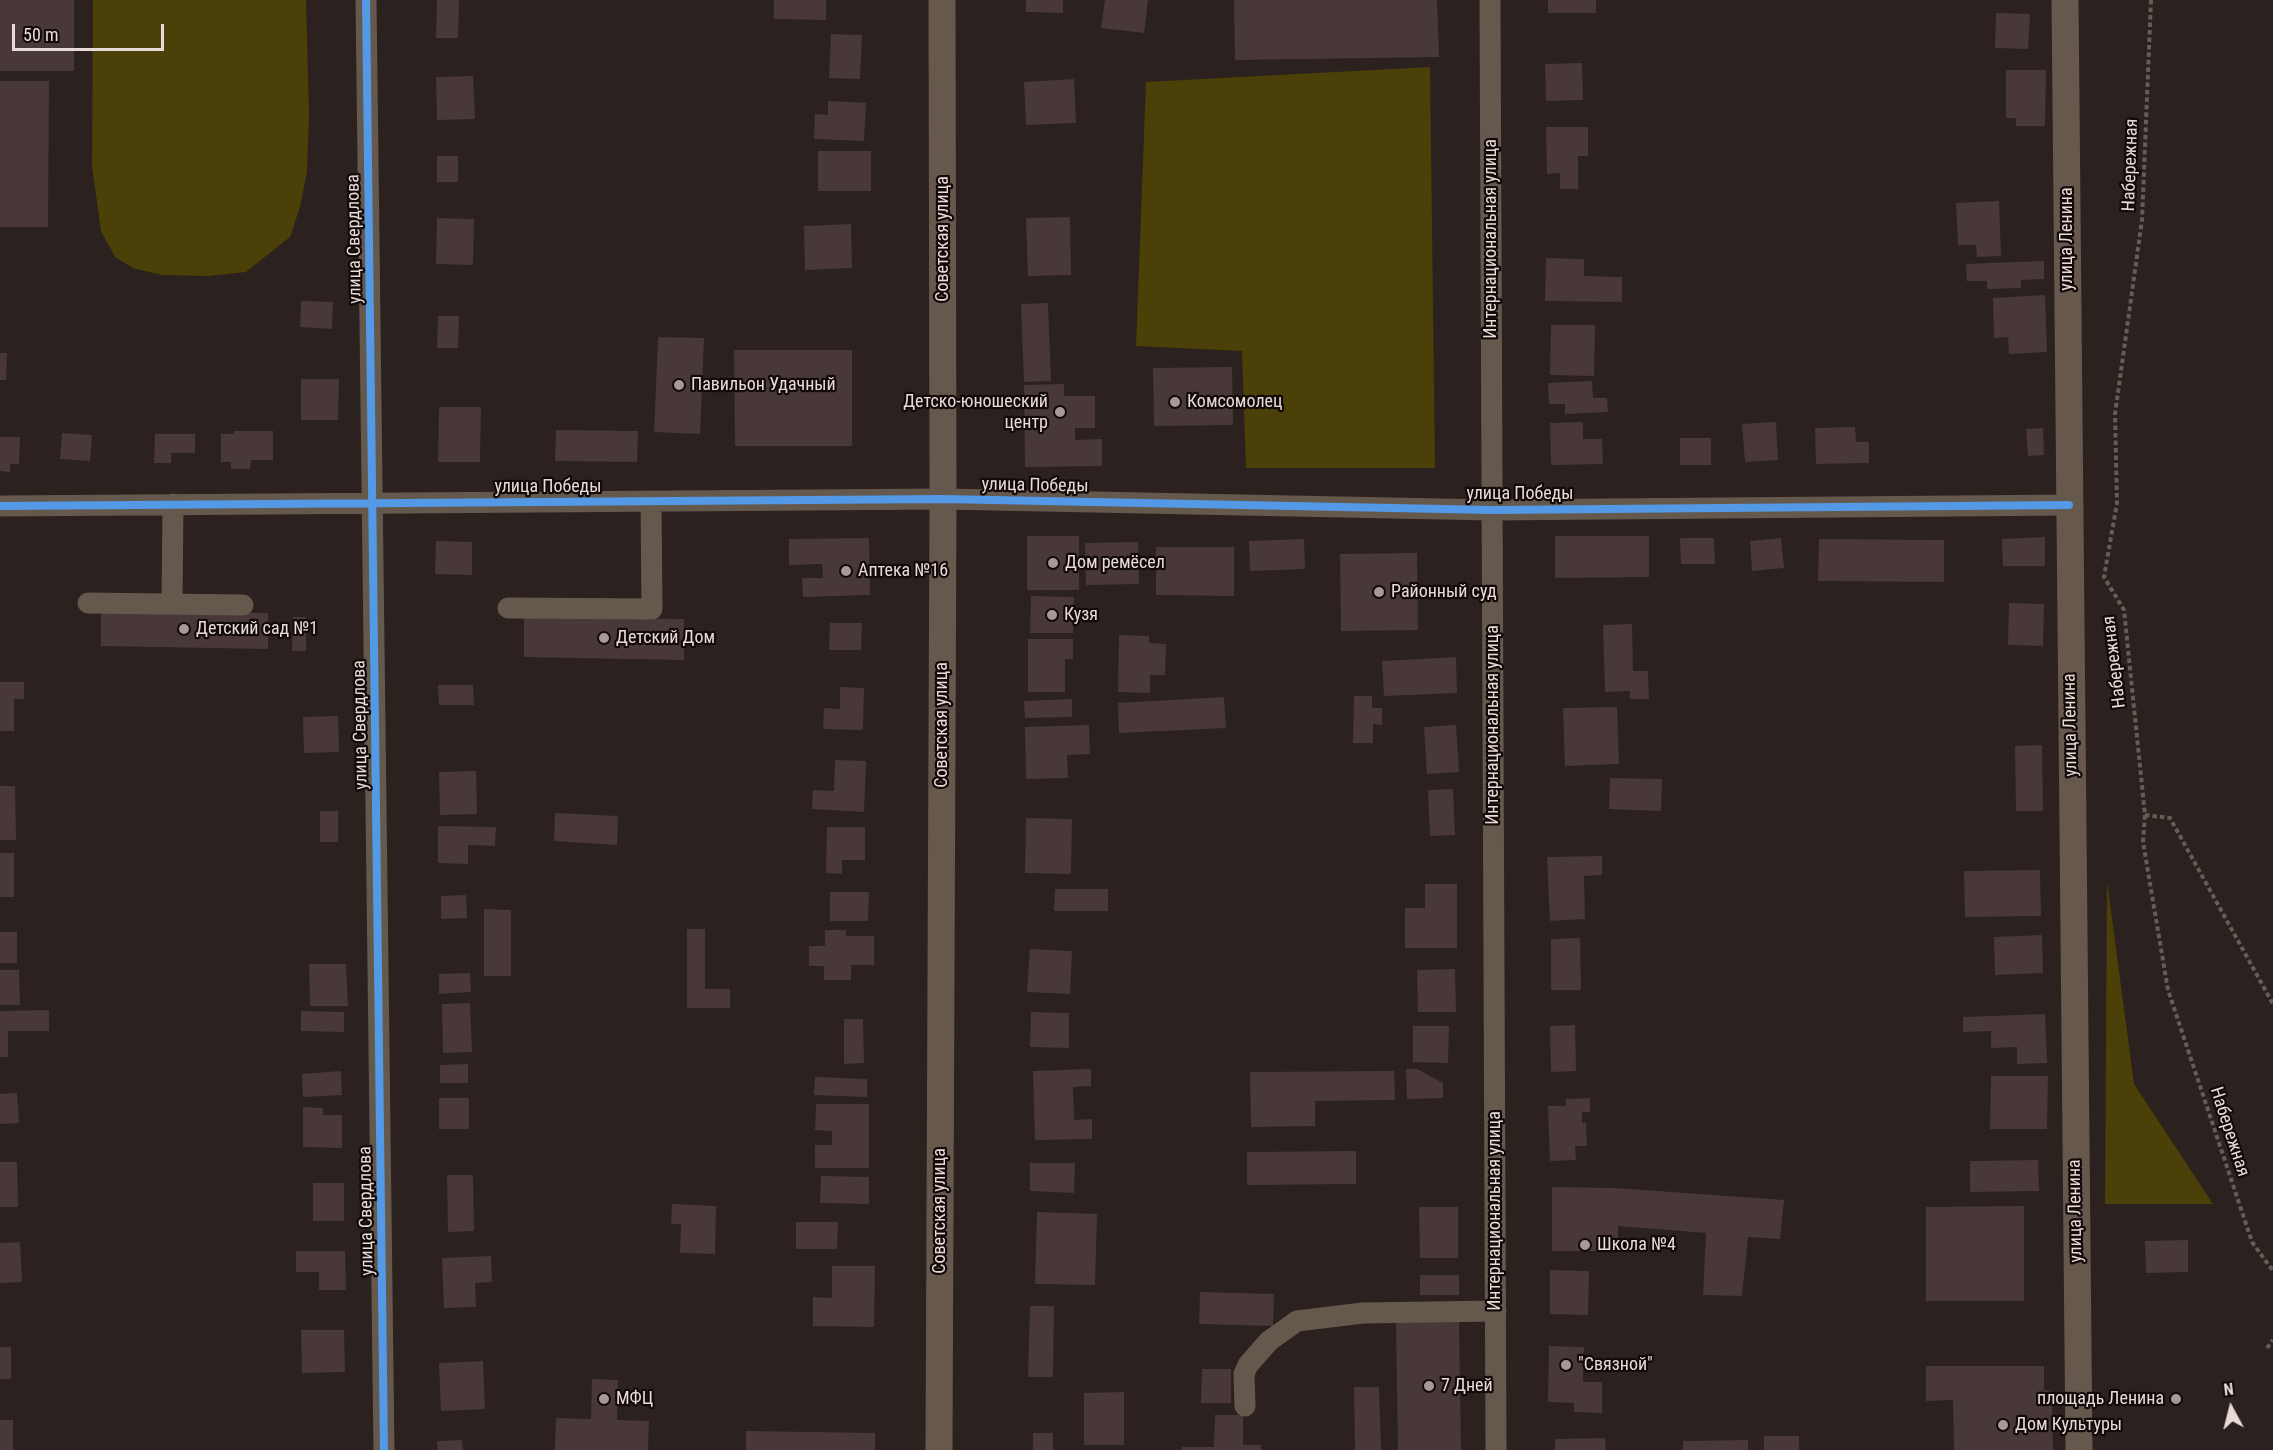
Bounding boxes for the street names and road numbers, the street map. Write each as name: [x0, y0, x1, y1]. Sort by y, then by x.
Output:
street label: Набережная: [2119, 118, 2143, 212]
street label: Интернациональная улица: [1480, 139, 1502, 339]
street label: улица Свердлова: [343, 174, 367, 304]
street label: Советская улица: [932, 176, 954, 302]
street label: улица Ленина: [2056, 187, 2078, 291]
street label: улица Победы: [981, 474, 1089, 498]
street label: улица Победы: [495, 476, 601, 498]
street label: улица Победы: [1467, 483, 1573, 505]
street label: Набережная: [2099, 615, 2131, 709]
street label: Интернациональная улица: [1482, 625, 1504, 825]
street label: улица Свердлова: [349, 660, 373, 790]
street label: Советская улица: [931, 662, 953, 788]
street label: улица Ленина: [2059, 673, 2083, 777]
street label: Набережная: [2204, 1085, 2254, 1179]
street label: Интернациональная улица: [1484, 1111, 1506, 1311]
street label: улица Свердлова: [355, 1146, 379, 1276]
street label: Советская улица: [929, 1148, 951, 1274]
street label: улица Ленина: [2064, 1159, 2088, 1263]

